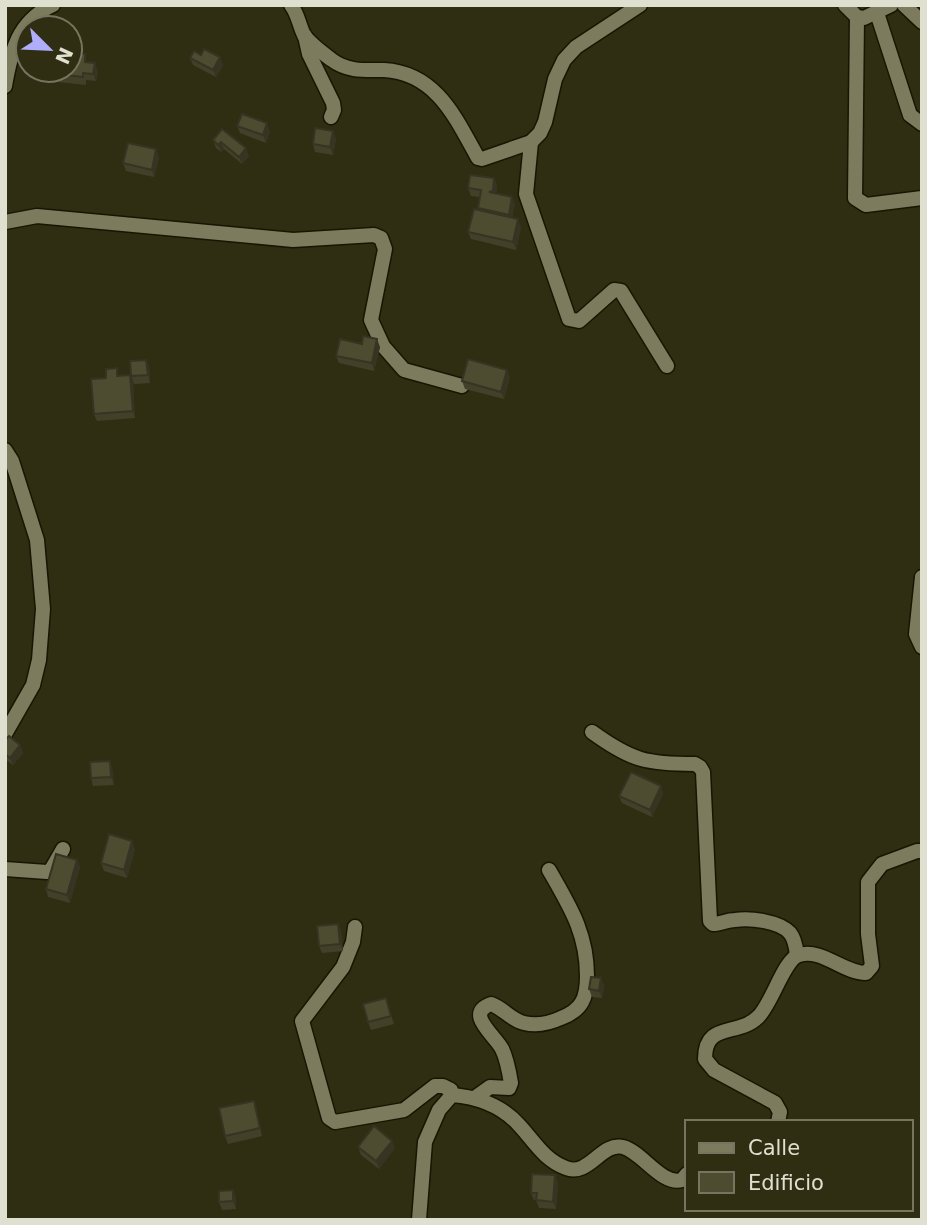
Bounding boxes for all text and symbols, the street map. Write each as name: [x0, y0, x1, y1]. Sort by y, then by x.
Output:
north arrow: [14, 14, 84, 84]
text: N: [51, 44, 78, 68]
legend: [685, 1120, 913, 1211]
text: Calle: [748, 1136, 800, 1160]
text: Edificio: [748, 1171, 824, 1195]

